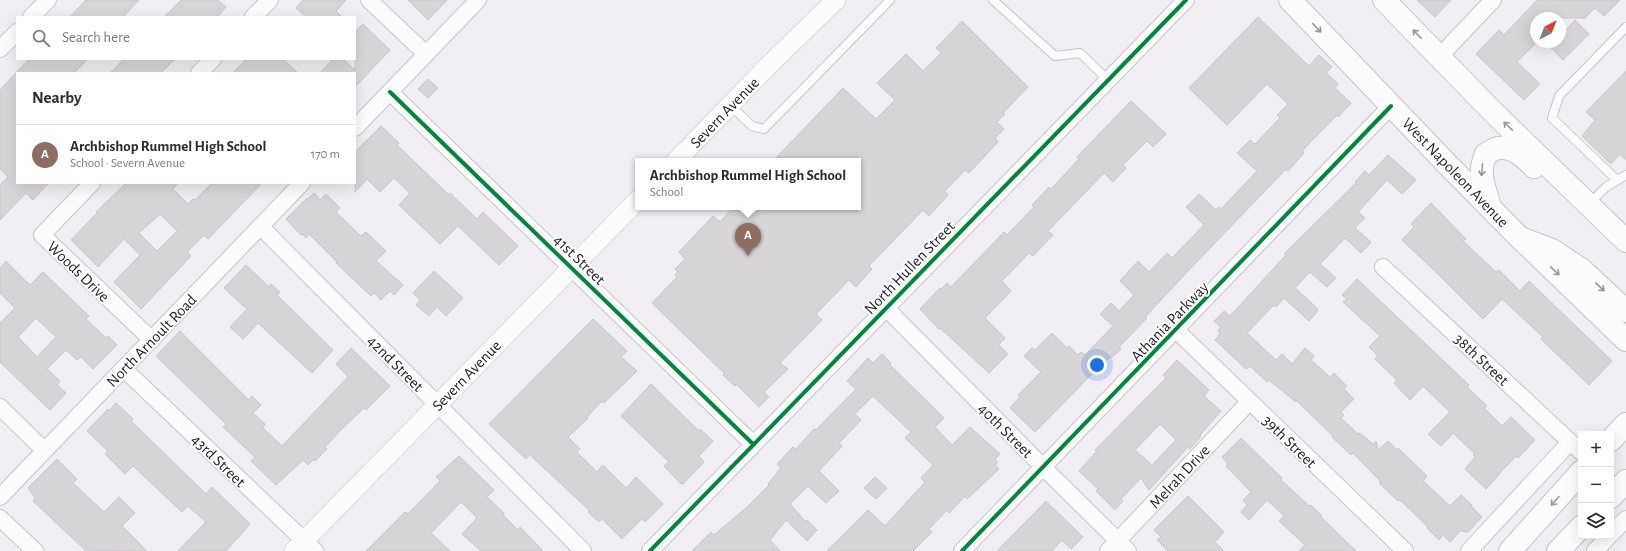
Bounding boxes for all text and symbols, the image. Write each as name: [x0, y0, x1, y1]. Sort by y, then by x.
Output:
north arrow: [1530, 12, 1566, 48]
search box: [16, 16, 356, 60]
one-way arrow: [1313, 23, 1322, 33]
icon: search: [30, 27, 52, 49]
one-way arrow: [1412, 29, 1421, 39]
text: Search here: [62, 30, 130, 45]
street label: Severn Avenue: [687, 74, 762, 151]
text: Nearby: [32, 89, 82, 106]
street label: West Napoleon Avenue: [1399, 115, 1511, 230]
one-way arrow: [1503, 121, 1513, 131]
text: Archbishop Rummel High School: [70, 139, 266, 154]
text: A: [41, 148, 49, 161]
text: 170 m: [311, 148, 340, 161]
text: School · Severn Avenue: [70, 157, 185, 170]
popup: [635, 158, 861, 210]
one-way arrow: [1478, 163, 1485, 176]
text: Archbishop Rummel High School: [650, 168, 846, 183]
text: School: [650, 186, 683, 199]
street label: North Hullen Street: [861, 218, 958, 317]
pin: A: [735, 223, 761, 256]
street label: 41st Street: [551, 232, 608, 288]
street label: Woods Drive: [44, 238, 112, 305]
one-way arrow: [1550, 267, 1560, 276]
street label: Athania Parkway: [1128, 279, 1212, 365]
one-way arrow: [1595, 282, 1605, 292]
street label: North Arnoult Road: [104, 291, 200, 390]
street label: 38th Street: [1451, 331, 1512, 389]
street label: 42nd Street: [364, 333, 426, 395]
street label: Severn Avenue: [429, 337, 504, 414]
your location: [1087, 355, 1107, 375]
street label: 40th Street: [975, 400, 1036, 461]
street label: 39th Street: [1259, 412, 1319, 471]
street label: 43rd Street: [188, 431, 248, 490]
map controls: [1578, 431, 1614, 539]
button: +: [1578, 431, 1614, 467]
street label: Melrah Drive: [1147, 442, 1213, 511]
button: −: [1578, 467, 1614, 503]
one-way arrow: [1550, 496, 1559, 506]
button: layers: [1578, 503, 1614, 539]

